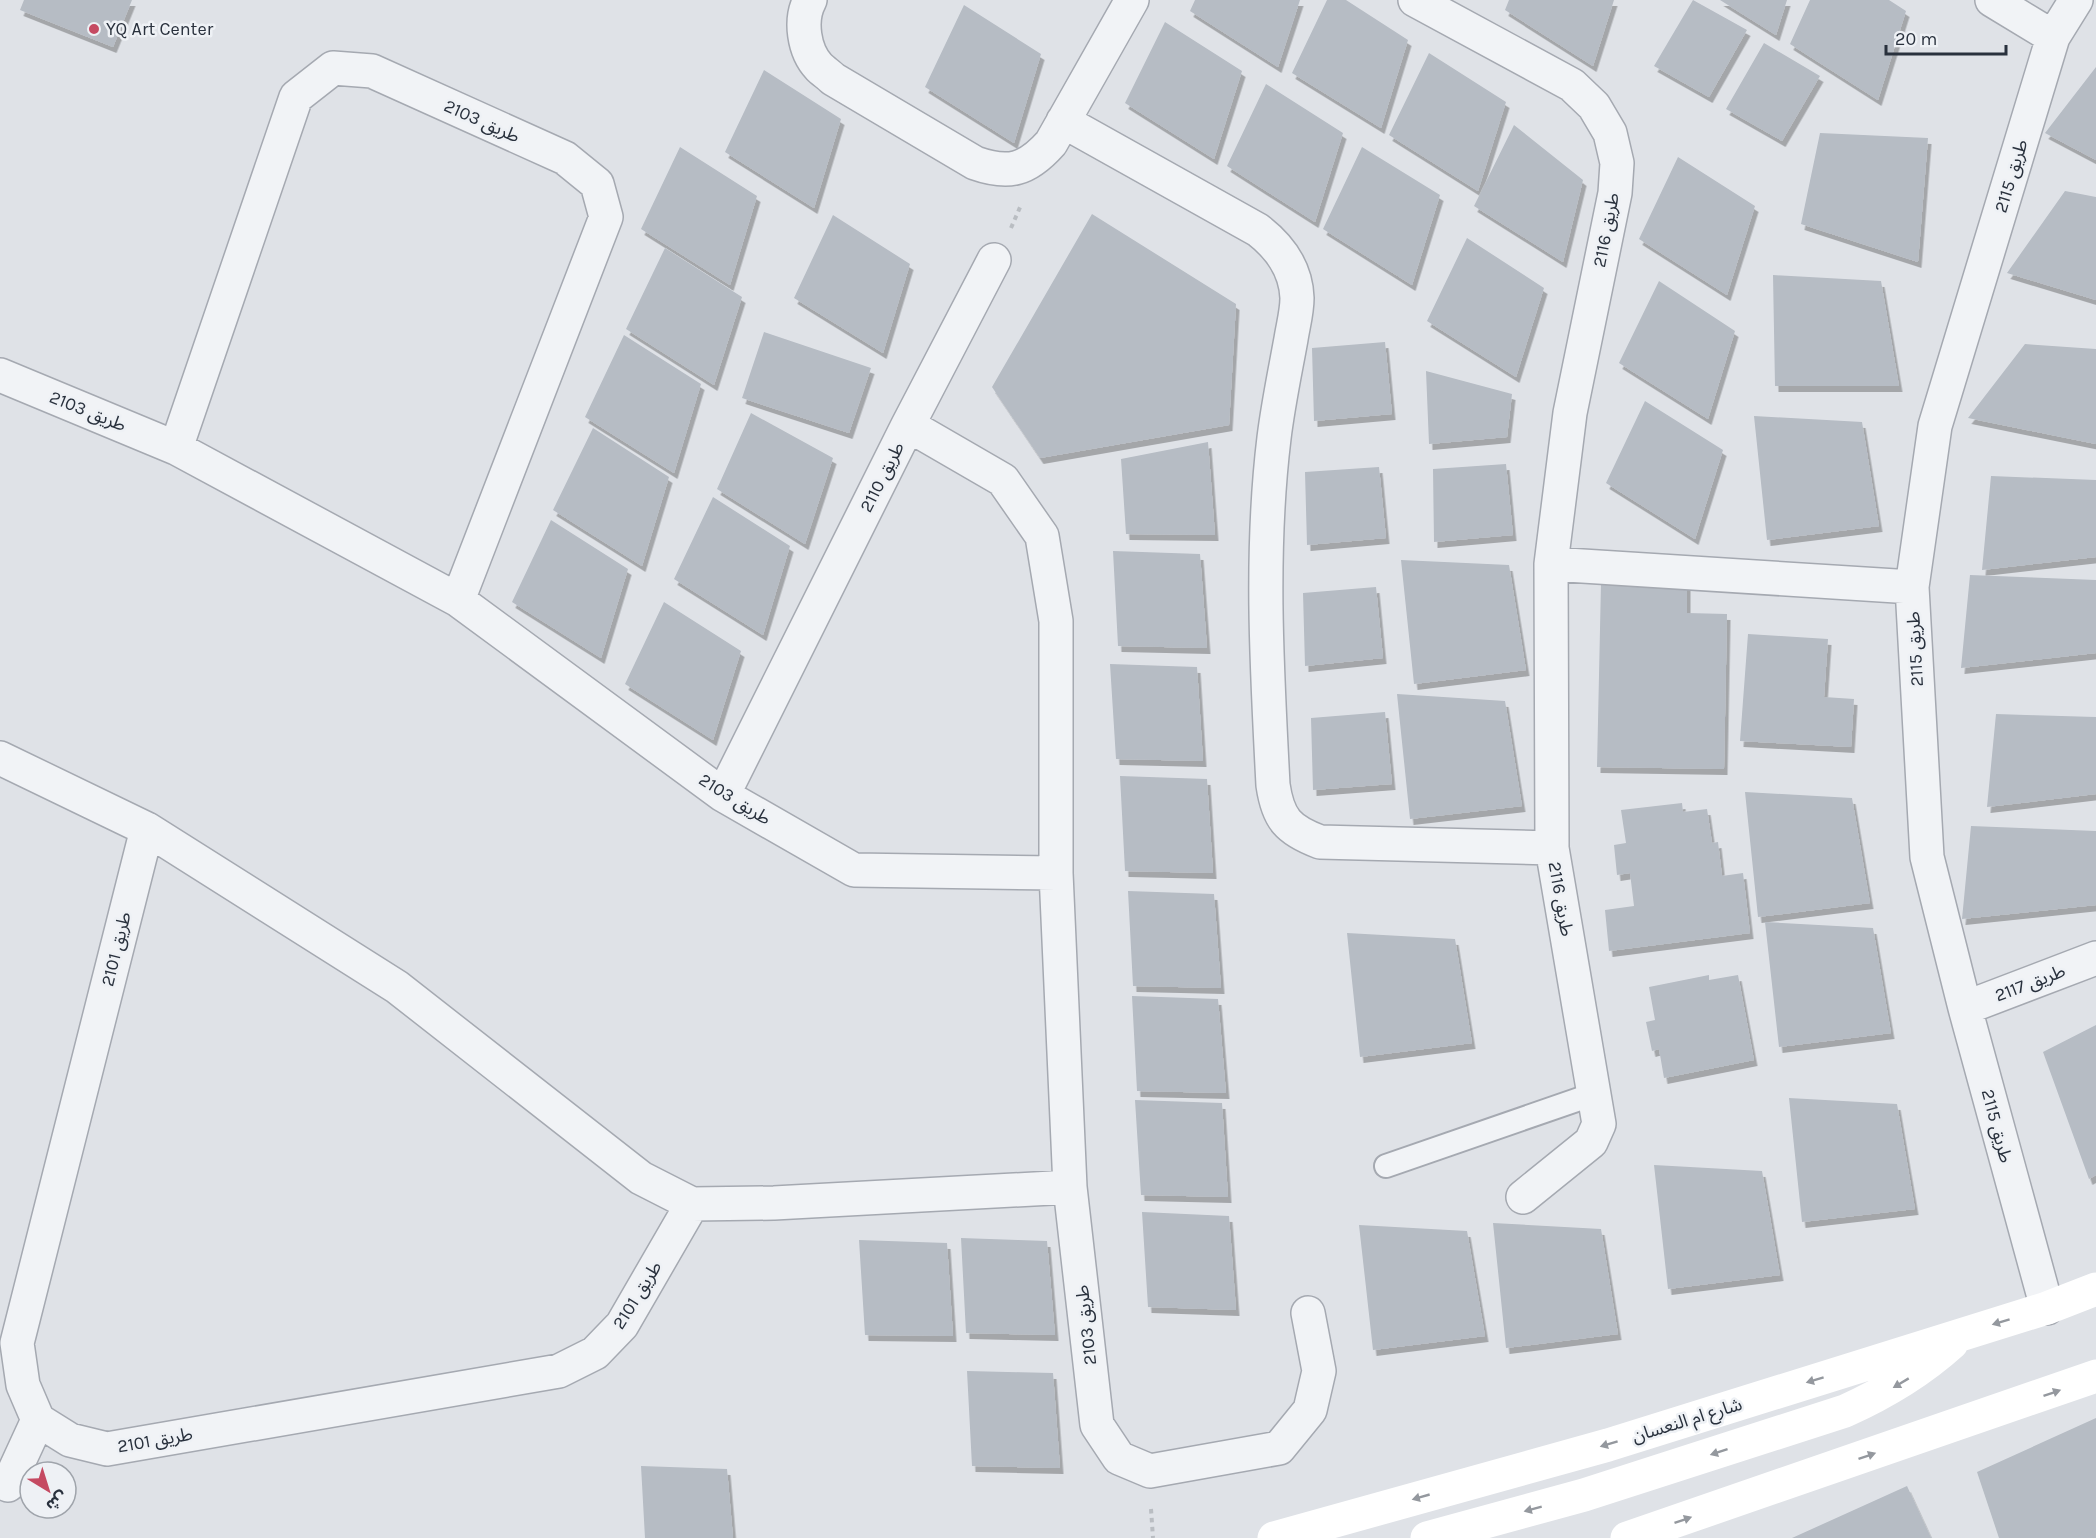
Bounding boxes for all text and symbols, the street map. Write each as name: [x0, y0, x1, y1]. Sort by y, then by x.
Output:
place label: YQ Art Center: [106, 18, 214, 40]
scale bar: [1886, 18, 2006, 56]
marker: YQ Art Center: [87, 22, 101, 36]
text: 20 m: [1895, 28, 1937, 50]
street label: طريق 2103: [441, 95, 523, 147]
street label: طريق 2115: [1989, 137, 2033, 215]
street label: طريق 2116: [1588, 191, 1624, 269]
street label: طريق 2103: [46, 386, 130, 436]
street label: طريق 2110: [855, 438, 909, 516]
street label: طريق 2115: [1902, 611, 1928, 687]
street label: طريق 2103: [695, 768, 775, 830]
street label: طريق 2116: [1544, 860, 1578, 938]
street label: طريق 2101: [96, 909, 136, 989]
street label: طريق 2117: [1992, 960, 2068, 1006]
street label: طريق 2115: [1977, 1087, 2017, 1165]
street label: طريق 2101: [608, 1257, 666, 1333]
street label: طريق 2103: [1071, 1284, 1101, 1366]
one-way arrow: [1992, 1318, 2010, 1327]
one-way arrow: [1806, 1375, 1824, 1385]
one-way arrow: [1893, 1377, 1909, 1388]
one-way arrow: [2043, 1387, 2061, 1397]
street label: شارع ام النعسان: [1629, 1393, 1746, 1450]
street label: طريق 2101: [116, 1423, 194, 1457]
one-way arrow: [1600, 1440, 1618, 1449]
one-way arrow: [1710, 1448, 1728, 1457]
one-way arrow: [1858, 1451, 1876, 1461]
north arrow: [18, 1460, 78, 1520]
text: ش: [42, 1487, 71, 1516]
one-way arrow: [1412, 1493, 1430, 1502]
one-way arrow: [1523, 1505, 1542, 1515]
one-way arrow: [1674, 1515, 1692, 1524]

